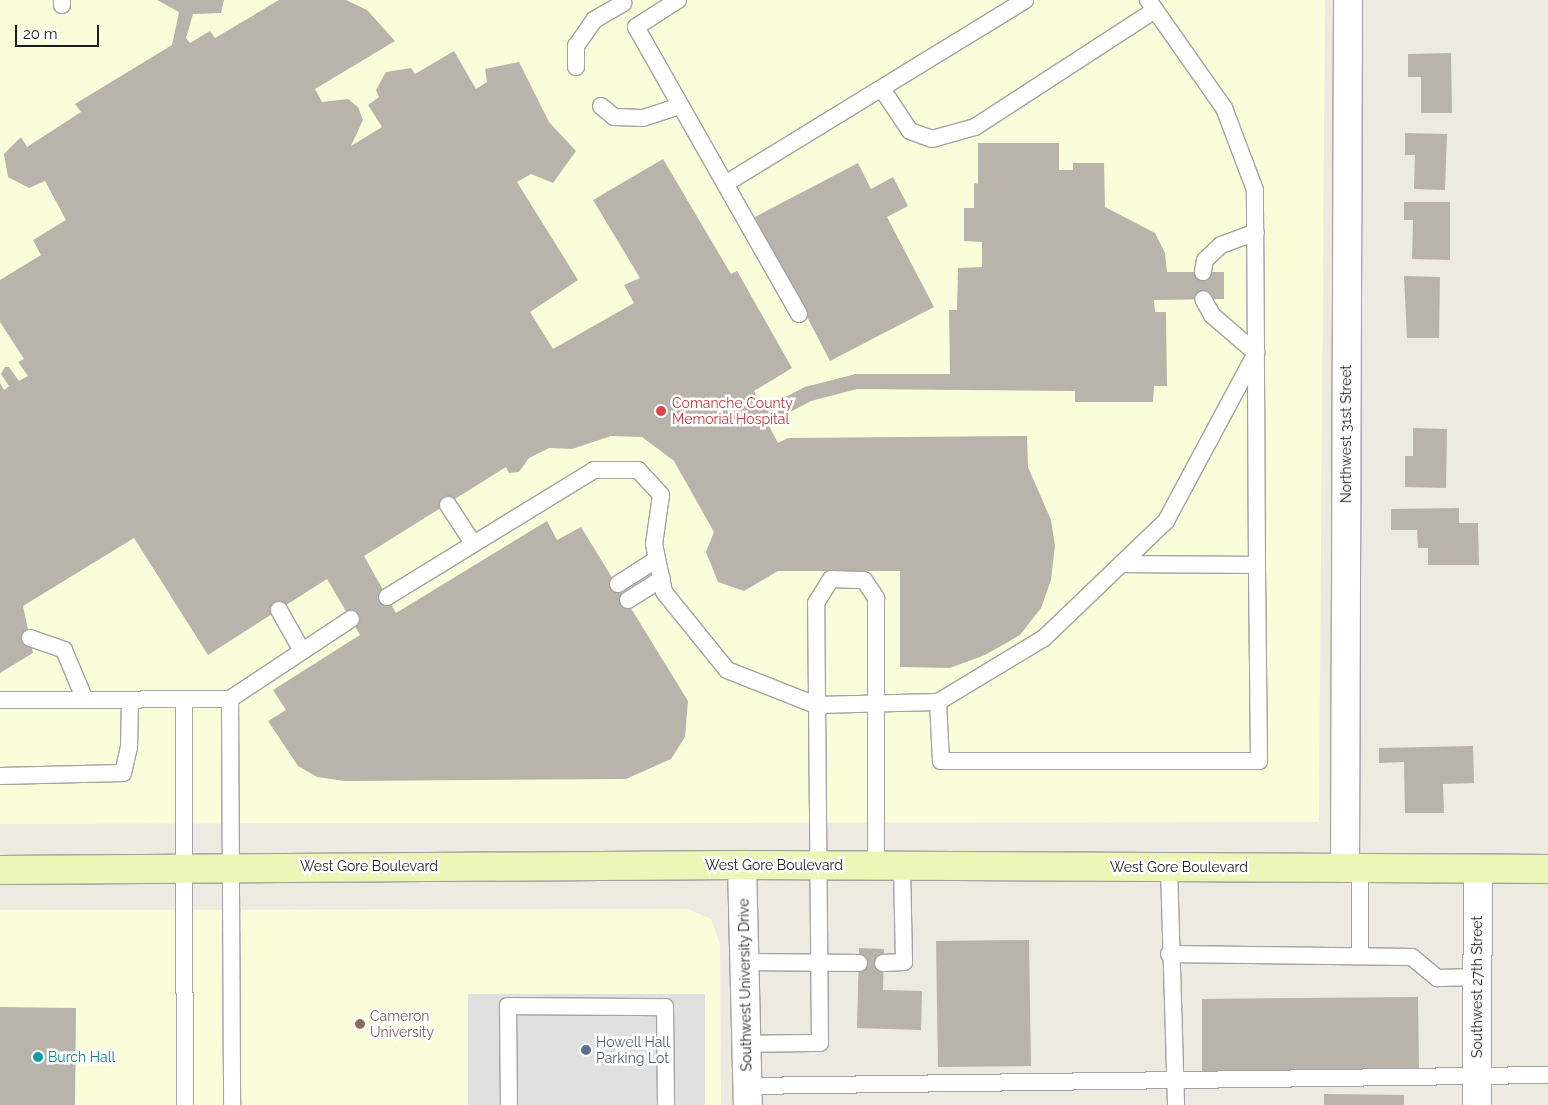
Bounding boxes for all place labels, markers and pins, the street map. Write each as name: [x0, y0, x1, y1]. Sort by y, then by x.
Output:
place label: Comanche County Memorial Hospital: [672, 395, 793, 428]
marker: Comanche County Memorial Hospital: [654, 404, 668, 418]
place label: Cameron University: [370, 1008, 434, 1040]
marker: Cameron University: [354, 1018, 366, 1030]
place label: Howell Hall Parking Lot: [596, 1034, 670, 1066]
marker: Howell Hall Parking Lot: [580, 1044, 592, 1056]
place label: Burch Hall: [48, 1049, 115, 1065]
marker: Burch Hall: [32, 1051, 44, 1063]

